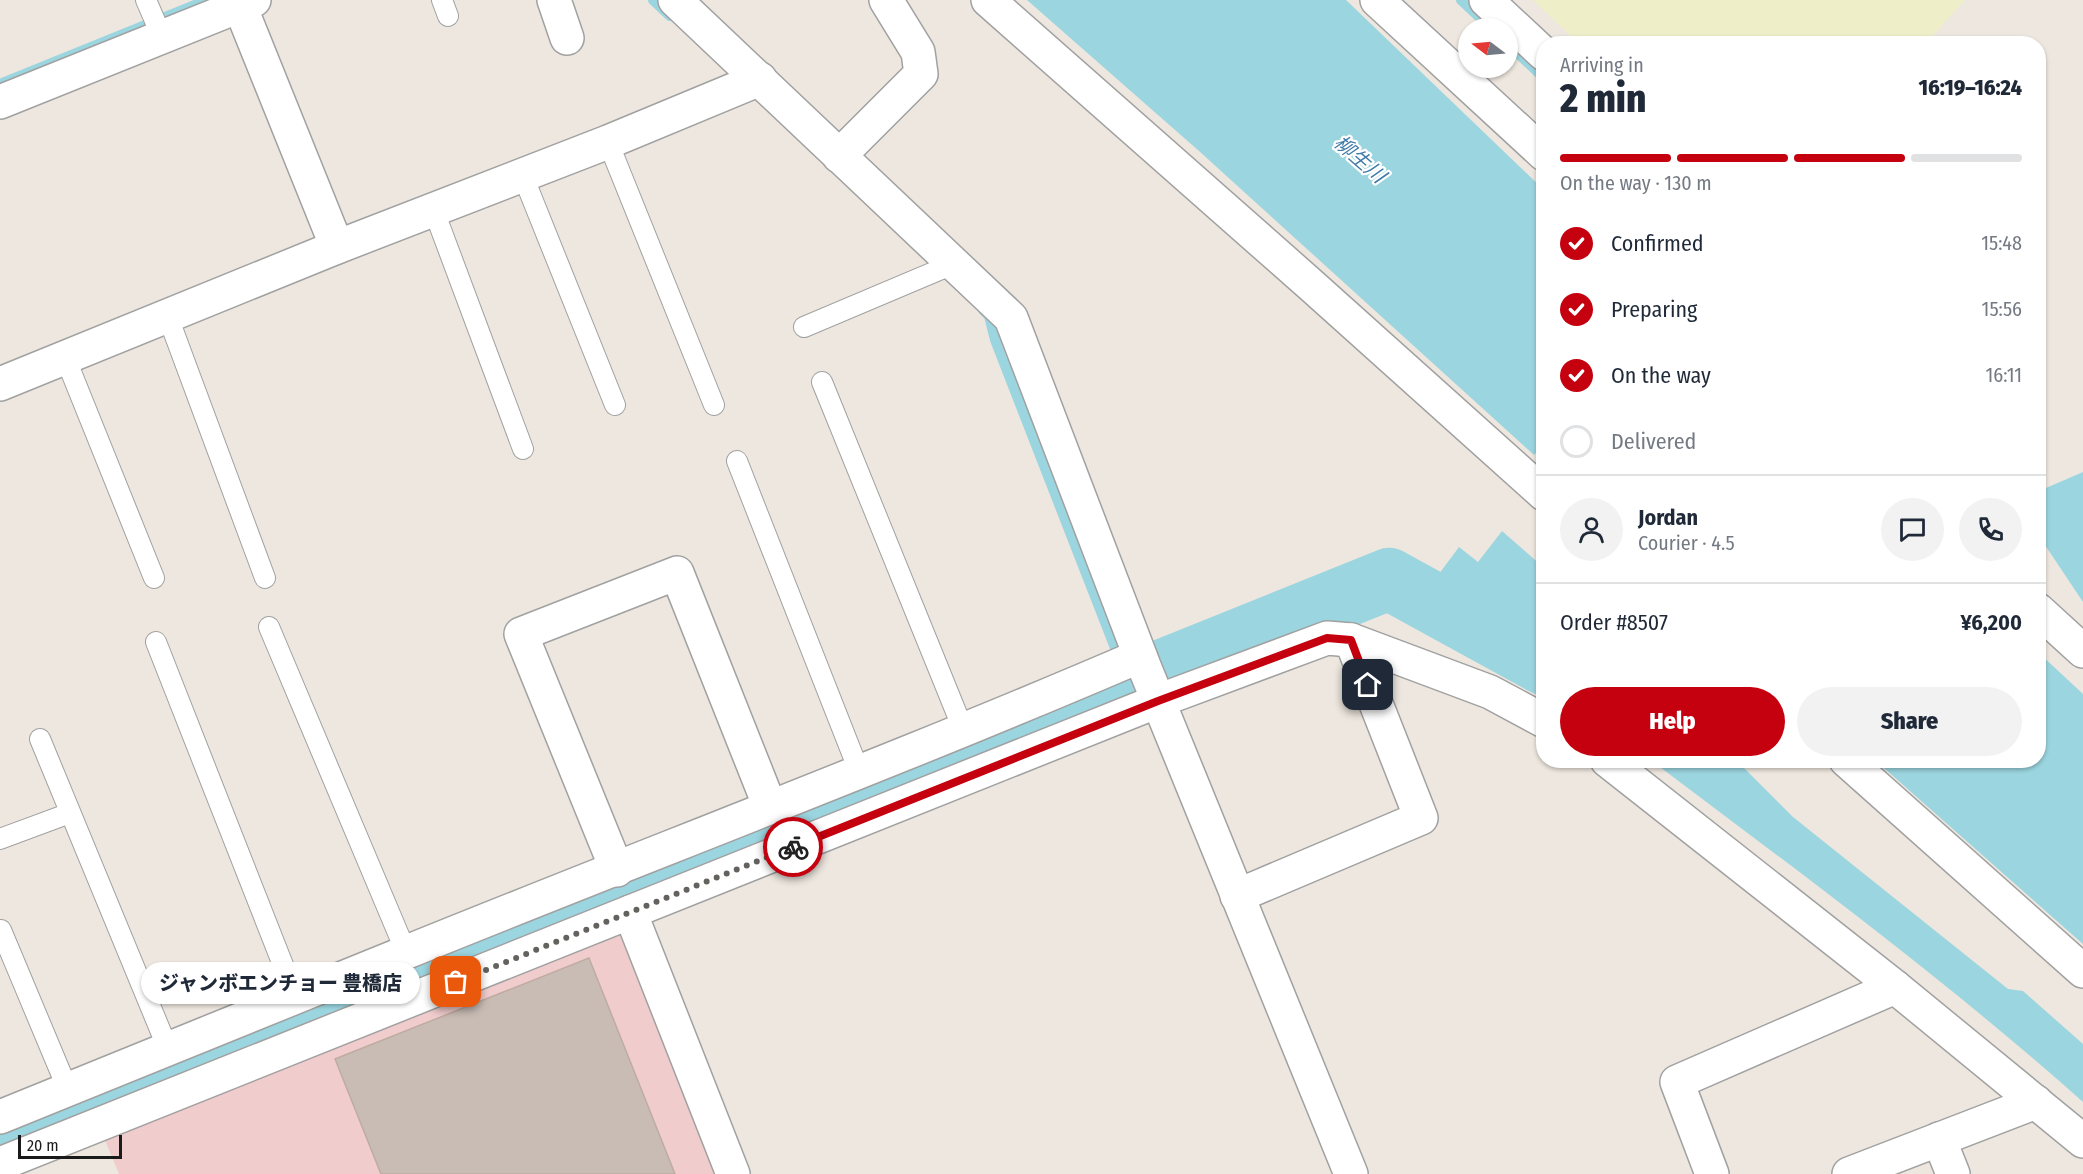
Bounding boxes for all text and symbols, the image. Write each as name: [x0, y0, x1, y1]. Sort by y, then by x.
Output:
north arrow: [1458, 18, 1518, 78]
map controls: [1458, 18, 1518, 78]
text: Arriving in: [1560, 53, 1644, 77]
text: 16:19–16:24: [1919, 74, 2022, 101]
text: 2 min: [1560, 76, 1646, 122]
water label: 柳生川: [1329, 130, 1392, 189]
text: On the way · 130 m: [1560, 171, 1712, 195]
icon: check: [1560, 227, 1593, 260]
text: Confirmed: [1611, 230, 1704, 257]
text: 15:48: [1981, 231, 2022, 255]
icon: check: [1560, 293, 1593, 326]
text: Preparing: [1611, 296, 1697, 323]
text: 15:56: [1982, 297, 2022, 321]
icon: check: [1560, 359, 1593, 392]
text: On the way: [1611, 362, 1711, 389]
text: 16:11: [1986, 363, 2022, 387]
text: Delivered: [1611, 428, 1696, 455]
button: person: [1560, 498, 1623, 561]
button: chat: [1881, 498, 1944, 561]
button: phone: [1959, 498, 2022, 561]
text: Jordan: [1638, 504, 1698, 531]
text: Courier · 4.5: [1638, 531, 1735, 555]
text: Order #8507: [1560, 609, 1668, 636]
text: ¥6,200: [1961, 609, 2022, 636]
pin: [1342, 659, 1393, 710]
icon: home: [1351, 668, 1384, 701]
button: Help: [1560, 687, 1785, 756]
button: Share: [1797, 687, 2022, 756]
courier: [763, 817, 823, 877]
icon: bike: [777, 831, 810, 864]
pin: [430, 956, 481, 1007]
callout: ジャンボエンチョー 豊橋店: [141, 961, 420, 1003]
icon: bag: [439, 965, 472, 998]
text: ジャンボエンチョー 豊橋店: [159, 971, 402, 995]
scale bar: [18, 1132, 122, 1160]
text: 20 m: [27, 1136, 58, 1155]

